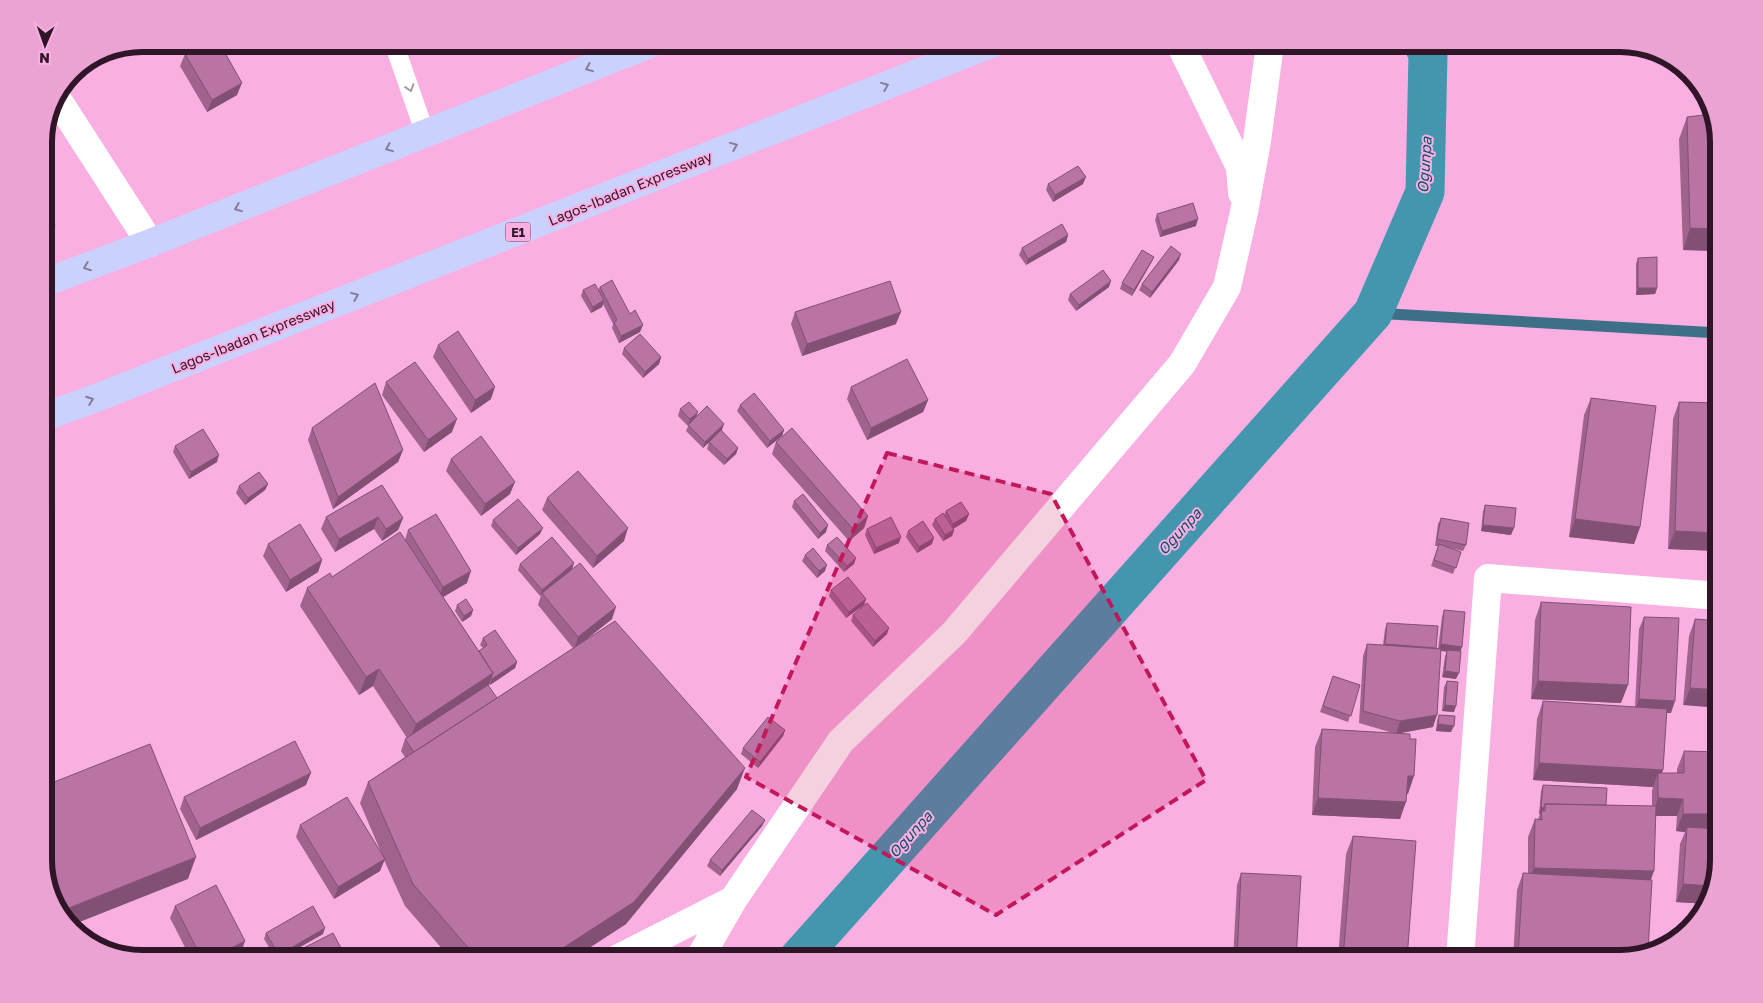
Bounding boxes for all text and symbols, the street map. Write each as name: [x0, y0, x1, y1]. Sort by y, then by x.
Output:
north arrow: [20, 20, 70, 70]
text: N: [39, 50, 50, 67]
one-way arrow: [585, 62, 594, 72]
one-way arrow: [880, 82, 889, 92]
one-way arrow: [404, 84, 414, 92]
water label: Ogunpa: [1413, 136, 1436, 194]
one-way arrow: [385, 142, 394, 152]
one-way arrow: [729, 142, 738, 153]
street label: Lagos-Ibadan Expressway: [546, 147, 714, 229]
one-way arrow: [234, 202, 243, 212]
road number: E1: [506, 222, 530, 242]
one-way arrow: [83, 261, 91, 271]
one-way arrow: [350, 292, 359, 302]
street label: Lagos-Ibadan Expressway: [169, 295, 337, 377]
one-way arrow: [85, 396, 94, 406]
water label: Ogunpa: [1153, 504, 1206, 559]
water label: Ogunpa: [884, 807, 937, 862]

